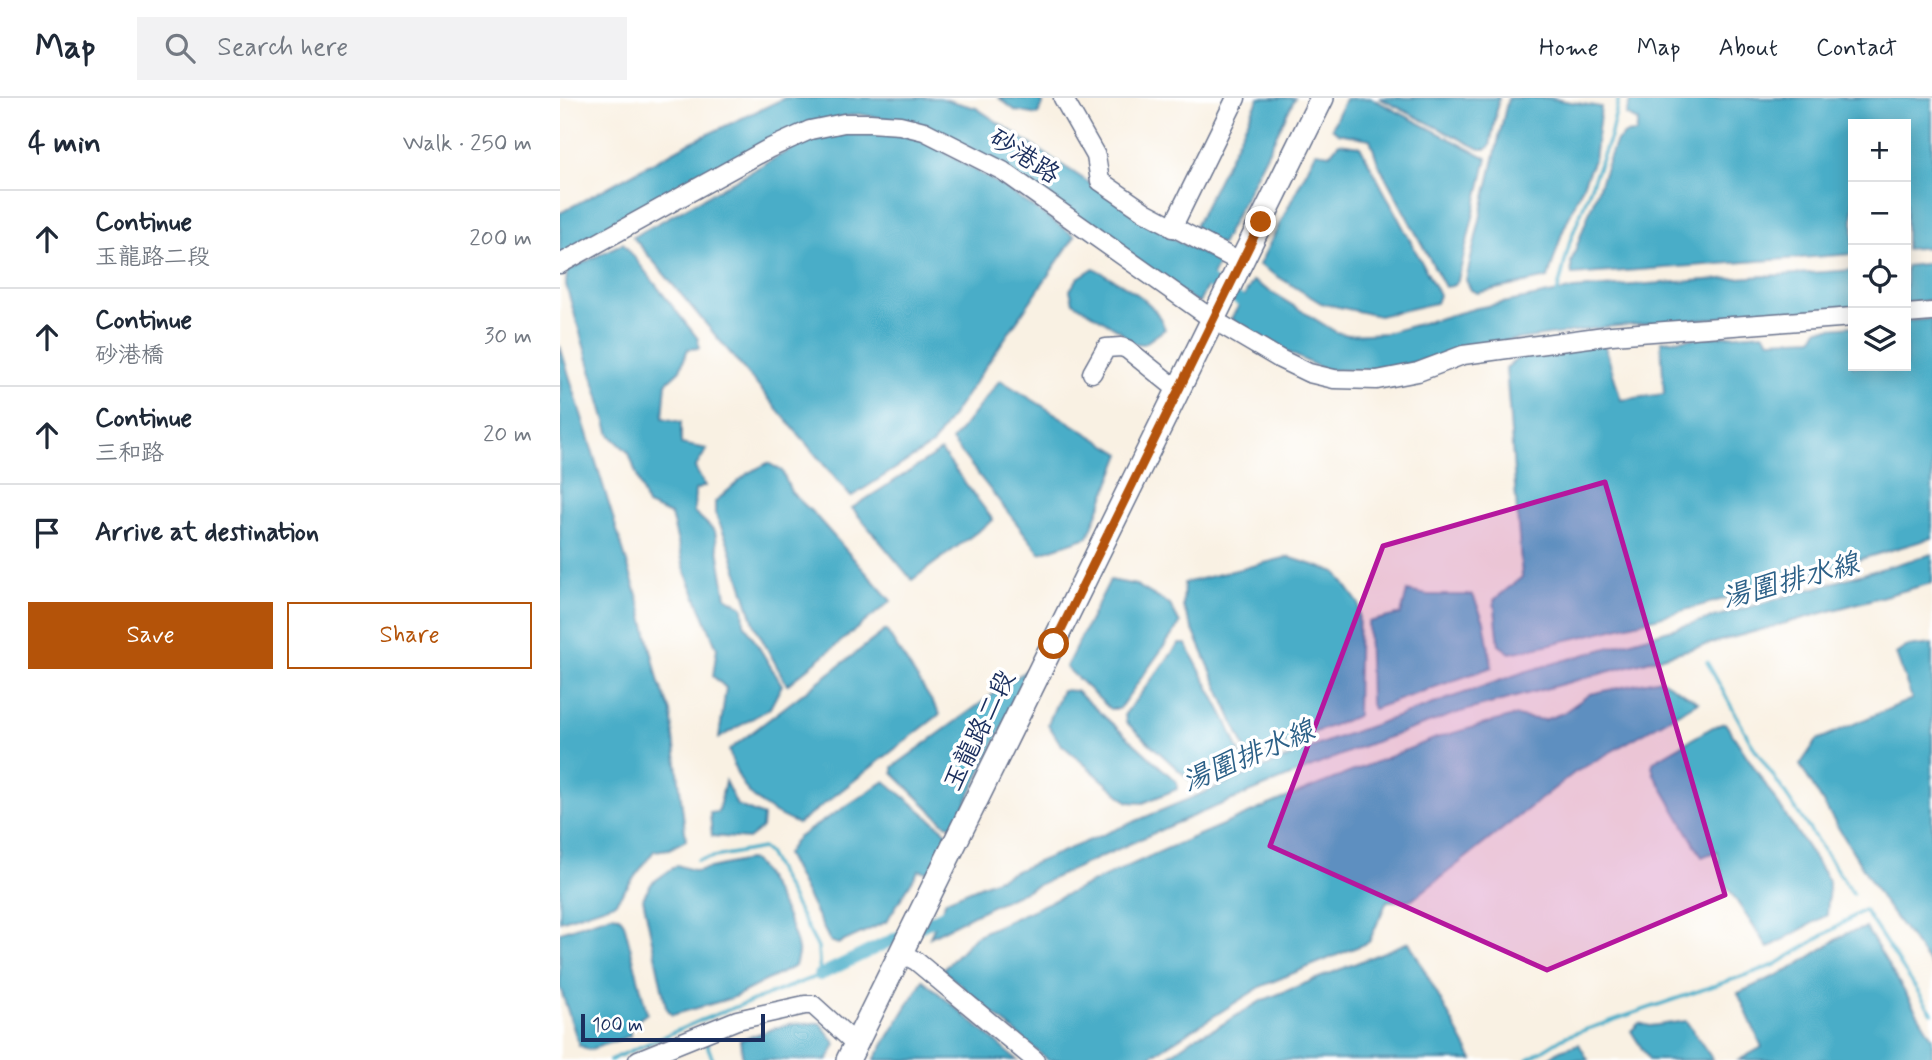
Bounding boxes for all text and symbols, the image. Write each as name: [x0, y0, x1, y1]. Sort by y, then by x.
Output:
search box: [137, 17, 627, 80]
text: Map: [35, 26, 95, 70]
icon: search: [161, 29, 199, 67]
text: Search here: [217, 31, 348, 65]
text: Home: [1539, 33, 1599, 64]
text: Map: [1637, 33, 1681, 64]
text: About: [1719, 33, 1778, 64]
text: Contact: [1816, 33, 1897, 64]
map controls: [1848, 119, 1911, 371]
button: +: [1848, 119, 1911, 182]
street label: 砂港路: [982, 121, 1066, 193]
text: 4 min: [28, 124, 101, 163]
text: Walk · 250 m: [403, 129, 532, 159]
button: −: [1848, 182, 1911, 245]
text: Continue: [95, 206, 192, 240]
route end: [1245, 206, 1276, 237]
icon: ahead: [28, 220, 66, 258]
text: 200 m: [469, 224, 532, 254]
text: 玉龍路二段: [95, 243, 210, 273]
button: locate: [1848, 245, 1911, 308]
text: Continue: [95, 304, 192, 338]
button: layers: [1848, 308, 1911, 371]
icon: ahead: [28, 318, 66, 356]
text: 30 m: [484, 322, 532, 352]
text: 砂港橋: [95, 341, 164, 371]
text: Continue: [95, 402, 192, 436]
icon: ahead: [28, 416, 66, 454]
text: 20 m: [483, 420, 532, 450]
text: 三和路: [95, 439, 164, 469]
icon: arrive: [28, 514, 66, 552]
text: Arrive at destination: [95, 516, 319, 550]
water label: 湯圍排水線: [1719, 545, 1865, 618]
button: Save: [28, 602, 273, 669]
button: Share: [287, 602, 532, 669]
route start: [1038, 628, 1069, 659]
street label: 玉龍路二段: [936, 665, 1024, 797]
water label: 湯圍排水線: [1177, 712, 1322, 801]
scale bar: [581, 1011, 765, 1043]
text: 100 m: [592, 1013, 643, 1038]

